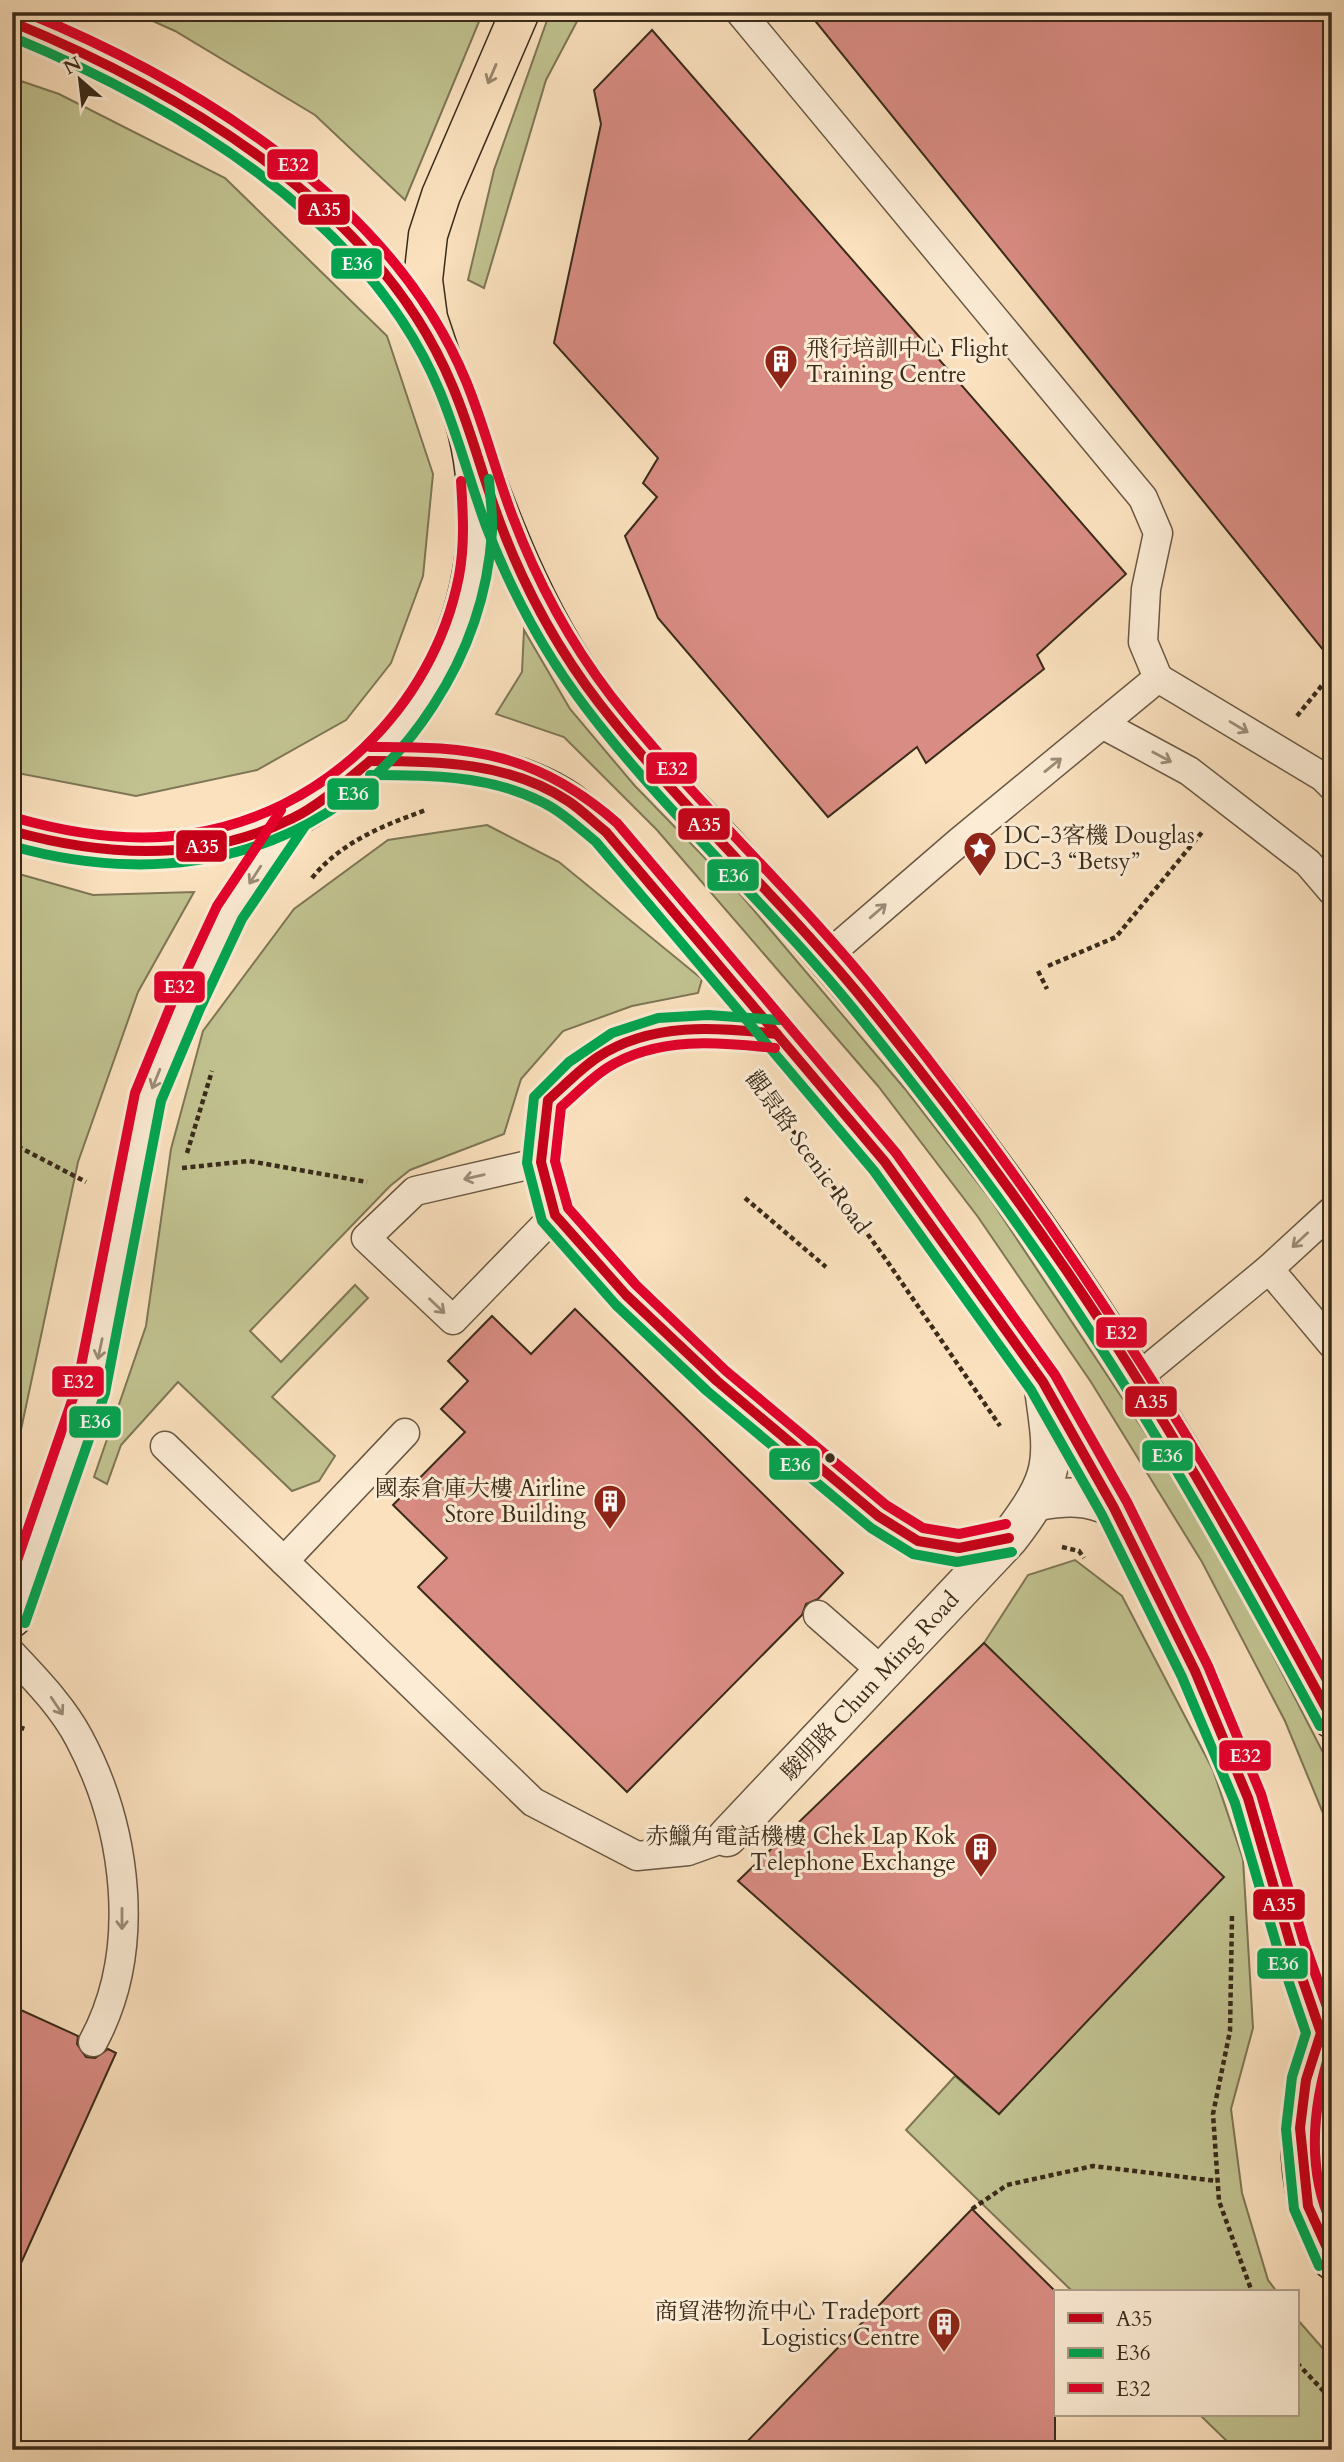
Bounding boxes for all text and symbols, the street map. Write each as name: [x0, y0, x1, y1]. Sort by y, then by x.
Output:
north arrow: [46, 46, 116, 116]
text: N: [59, 50, 86, 81]
one-way arrow: [485, 63, 498, 85]
line badge: E32: [266, 148, 319, 181]
text: E32: [277, 152, 309, 178]
line badge: A35: [297, 193, 351, 226]
text: A35: [307, 197, 341, 223]
line badge: E36: [330, 247, 383, 280]
text: E36: [341, 251, 373, 277]
place label: 飛行培訓中心 Flight Training Centre: [806, 333, 1008, 390]
building icon: 飛行培訓中心 Flight Training Centre: [762, 342, 800, 391]
one-way arrow: [1228, 720, 1248, 734]
one-way arrow: [1151, 750, 1172, 764]
line badge: E32: [645, 751, 698, 785]
text: E32: [656, 756, 688, 782]
one-way arrow: [1043, 757, 1061, 773]
line badge: E36: [326, 777, 380, 811]
text: E36: [337, 781, 369, 807]
line badge: A35: [677, 807, 731, 841]
text: A35: [687, 812, 721, 838]
place label: DC-3客機 Douglas DC-3 “Betsy”: [1004, 820, 1195, 877]
line badge: A35: [175, 829, 228, 863]
place icon: DC-3客機 Douglas DC-3 “Betsy”: [961, 829, 999, 878]
text: A35: [185, 834, 219, 860]
line badge: E36: [706, 858, 760, 892]
text: E36: [717, 863, 749, 889]
one-way arrow: [248, 865, 262, 884]
one-way arrow: [869, 903, 887, 919]
line badge: E32: [153, 970, 206, 1004]
text: E32: [163, 974, 195, 1000]
street label: 觀景路 Scenic Road: [738, 1064, 878, 1240]
one-way arrow: [148, 1068, 161, 1089]
one-way arrow: [463, 1171, 486, 1184]
one-way arrow: [1292, 1232, 1309, 1249]
one-way arrow: [428, 1297, 445, 1314]
line badge: E32: [1095, 1316, 1148, 1349]
text: E32: [1105, 1320, 1137, 1346]
one-way arrow: [92, 1337, 106, 1360]
line badge: E32: [51, 1365, 105, 1398]
text: E32: [62, 1369, 94, 1395]
line badge: A35: [1124, 1385, 1178, 1418]
text: A35: [1134, 1389, 1168, 1415]
line badge: E36: [68, 1405, 122, 1439]
text: E36: [79, 1409, 111, 1435]
line badge: E36: [1141, 1439, 1194, 1472]
text: E36: [1151, 1443, 1183, 1469]
line badge: E36: [768, 1447, 821, 1481]
unlabelled marker: [823, 1451, 837, 1465]
text: E36: [779, 1452, 811, 1478]
place label: 國泰倉庫大樓 Airline Store Building: [375, 1473, 586, 1530]
building icon: 國泰倉庫大樓 Airline Store Building: [591, 1482, 629, 1531]
street label: 駿明路 Chun Ming Road: [774, 1584, 966, 1787]
one-way arrow: [50, 1695, 64, 1715]
line badge: E32: [1218, 1739, 1272, 1772]
text: E32: [1229, 1743, 1261, 1769]
place label: 赤鱲角電話機樓 Chek Lap Kok Telephone Exchange: [646, 1821, 957, 1878]
building icon: 赤鱲角電話機樓 Chek Lap Kok Telephone Exchange: [962, 1830, 1000, 1879]
line badge: A35: [1252, 1888, 1306, 1921]
text: A35: [1262, 1892, 1296, 1918]
one-way arrow: [115, 1907, 129, 1930]
line badge: E36: [1256, 1947, 1309, 1980]
text: E36: [1267, 1951, 1299, 1977]
legend: [1054, 2290, 1298, 2416]
place label: 商貿港物流中心 Tradeport Logistics Centre: [655, 2296, 920, 2353]
building icon: 商貿港物流中心 Tradeport Logistics Centre: [925, 2305, 963, 2354]
text: A35: [1116, 2305, 1152, 2334]
text: E36: [1116, 2339, 1150, 2368]
text: E32: [1116, 2375, 1151, 2404]

